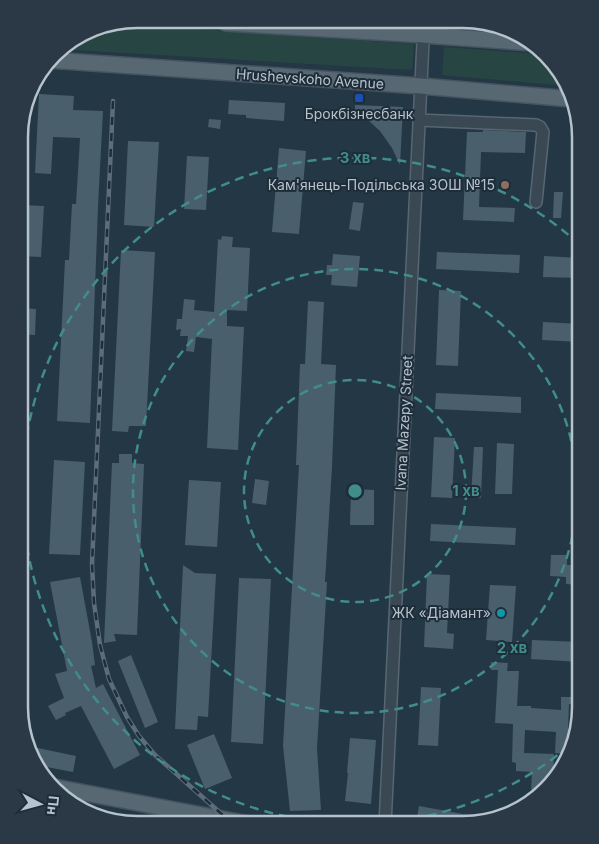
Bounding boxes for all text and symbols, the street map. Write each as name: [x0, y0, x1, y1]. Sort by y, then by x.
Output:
street label: Hrushevskoho Avenue: [235, 65, 385, 92]
marker: Брокбізнесбанк: [353, 92, 365, 104]
place label: Брокбізнесбанк: [305, 105, 414, 122]
text: 3 хв: [340, 148, 371, 167]
place label: Кам'янець-Подільська ЗОШ №15: [268, 176, 495, 193]
marker: Кам'янець-Подільська ЗОШ №15: [499, 179, 511, 191]
street label: Ivana Mazepy Street: [391, 355, 416, 491]
text: 1 хв: [452, 481, 480, 500]
centre of rings: [346, 482, 364, 500]
place label: ЖК «Діамант»: [392, 604, 491, 621]
marker: ЖК «Діамант»: [495, 607, 507, 619]
text: 2 хв: [497, 638, 528, 657]
north arrow: [15, 779, 65, 829]
text: Пн: [44, 795, 63, 816]

